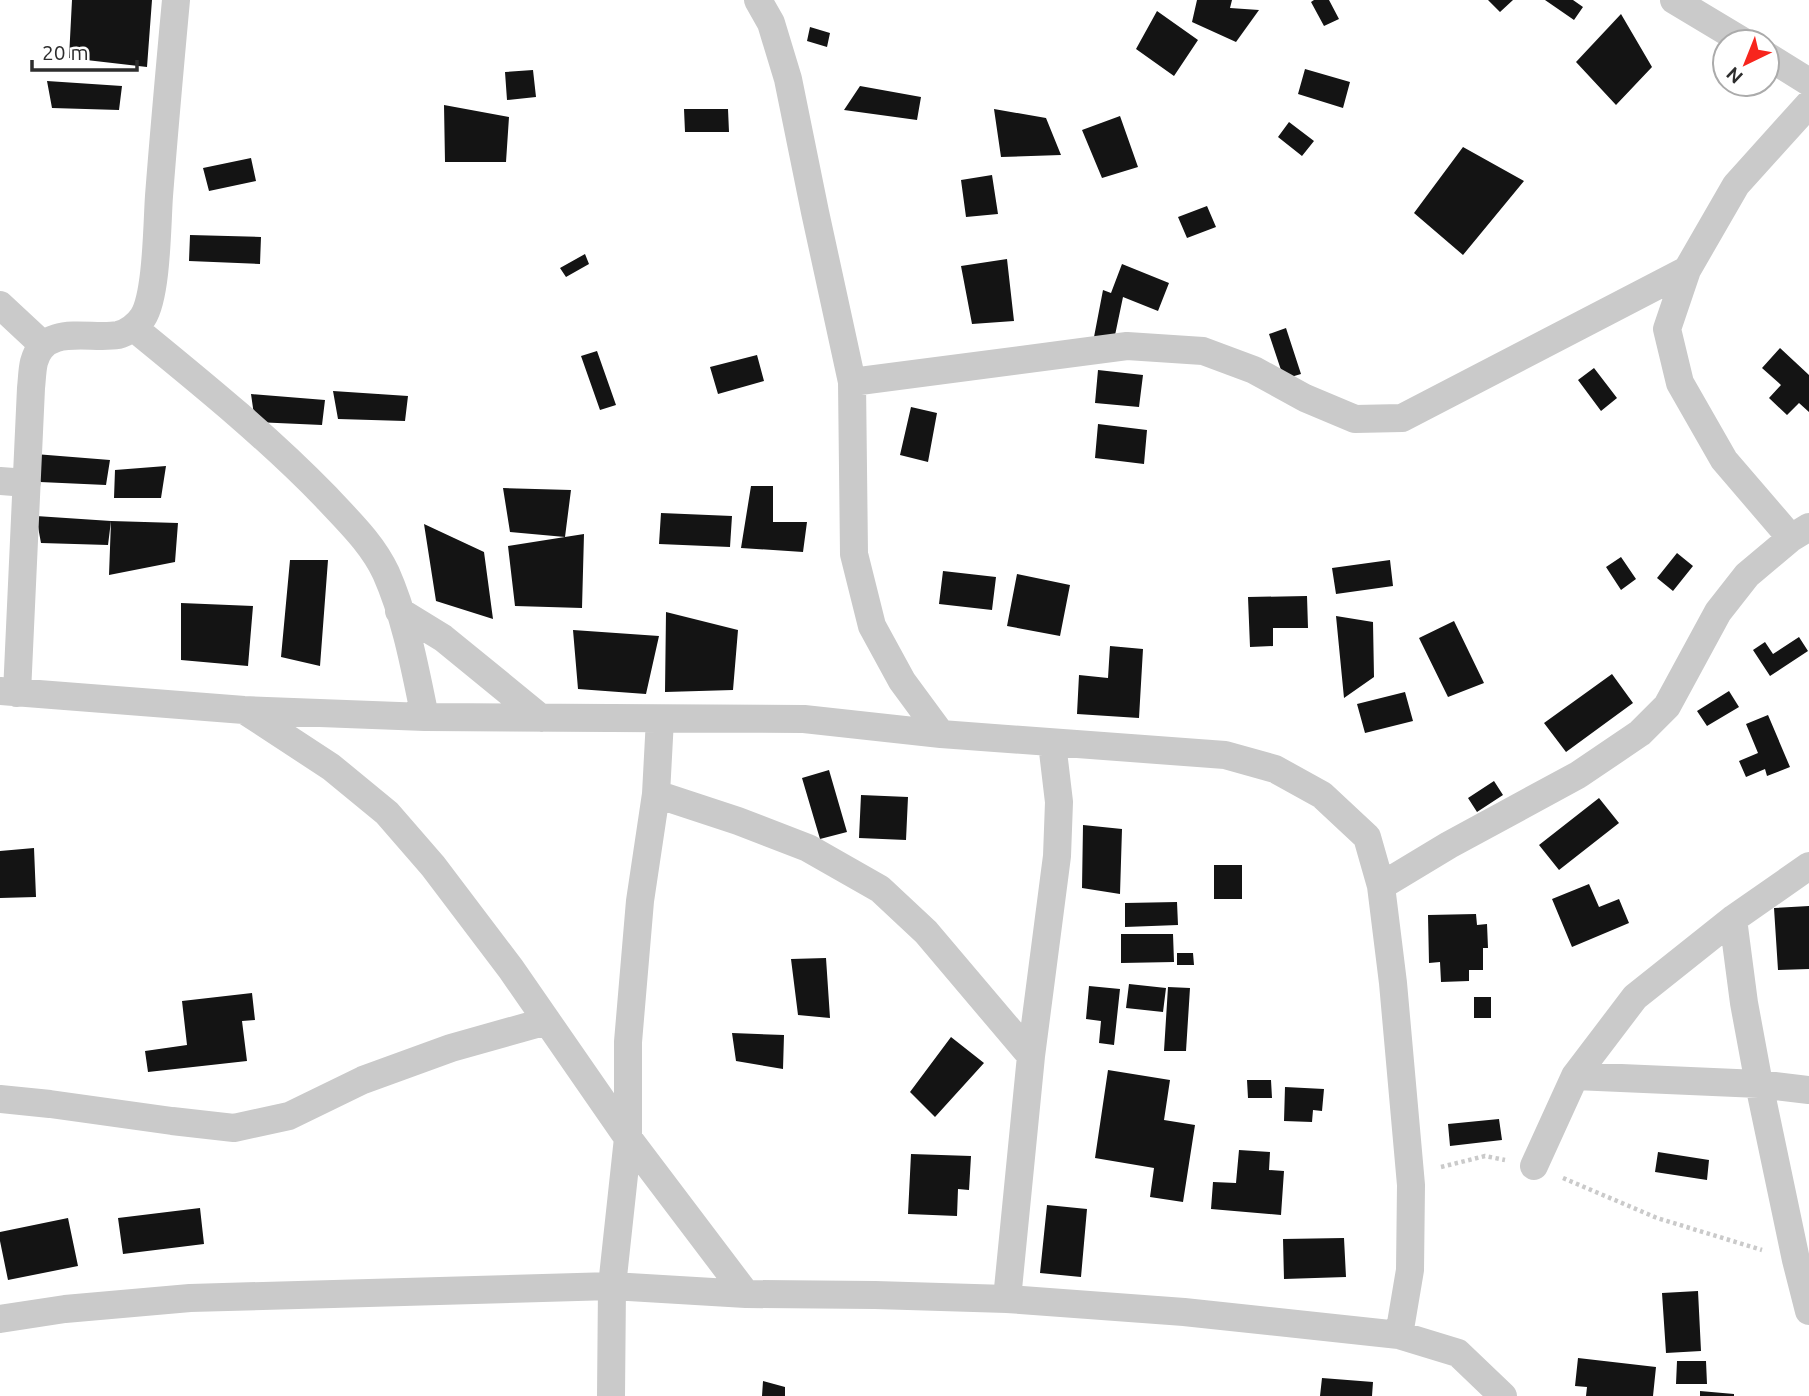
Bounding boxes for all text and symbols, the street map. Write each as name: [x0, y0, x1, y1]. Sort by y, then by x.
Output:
scale bar: [32, 28, 136, 72]
north arrow: [1711, 28, 1781, 98]
text: 20 m: [42, 40, 89, 64]
text: N: [1722, 63, 1747, 88]

